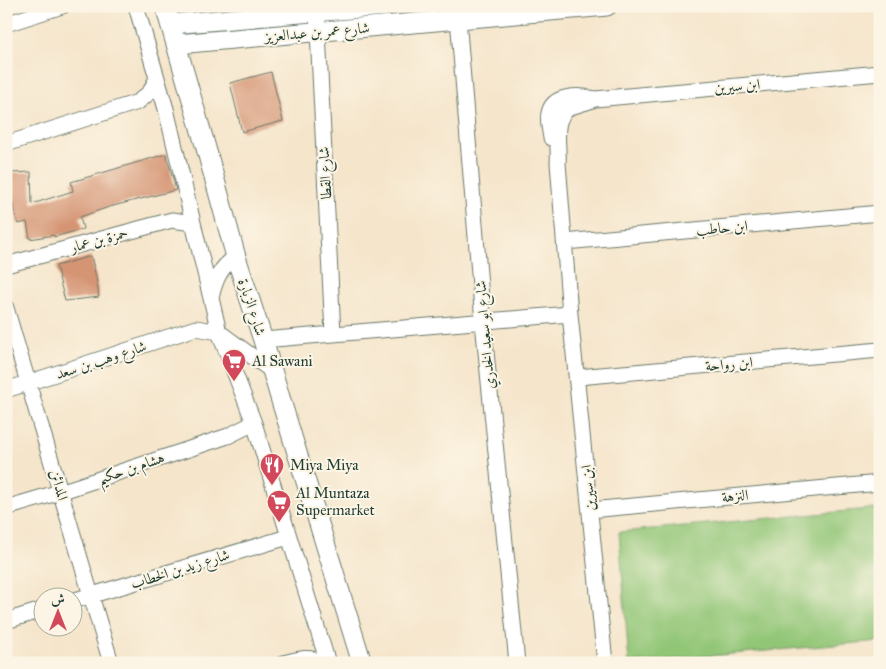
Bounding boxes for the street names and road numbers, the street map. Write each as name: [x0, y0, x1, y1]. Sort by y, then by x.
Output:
street label: شارع عمر بن عبدالعزيز: [262, 18, 371, 50]
street label: ابن سيرين: [713, 75, 761, 97]
street label: شارع القطا: [315, 146, 339, 200]
street label: ابن حاطب: [695, 217, 749, 240]
street label: حمزة بن عمار: [66, 224, 130, 258]
street label: شارع الزبارة: [230, 276, 270, 339]
street label: شارع ابو سعيد الخدري: [471, 280, 503, 390]
street label: شارع وهب بن سعد: [53, 337, 150, 387]
street label: ابن رواحة: [704, 353, 754, 375]
street label: هشام بن حكيم: [95, 448, 169, 493]
street label: ابن سيرين: [577, 464, 599, 512]
street label: المدائن: [46, 467, 72, 503]
street label: النزهة: [721, 486, 749, 506]
street label: شارع زيد بن الخطاب: [128, 545, 233, 596]

